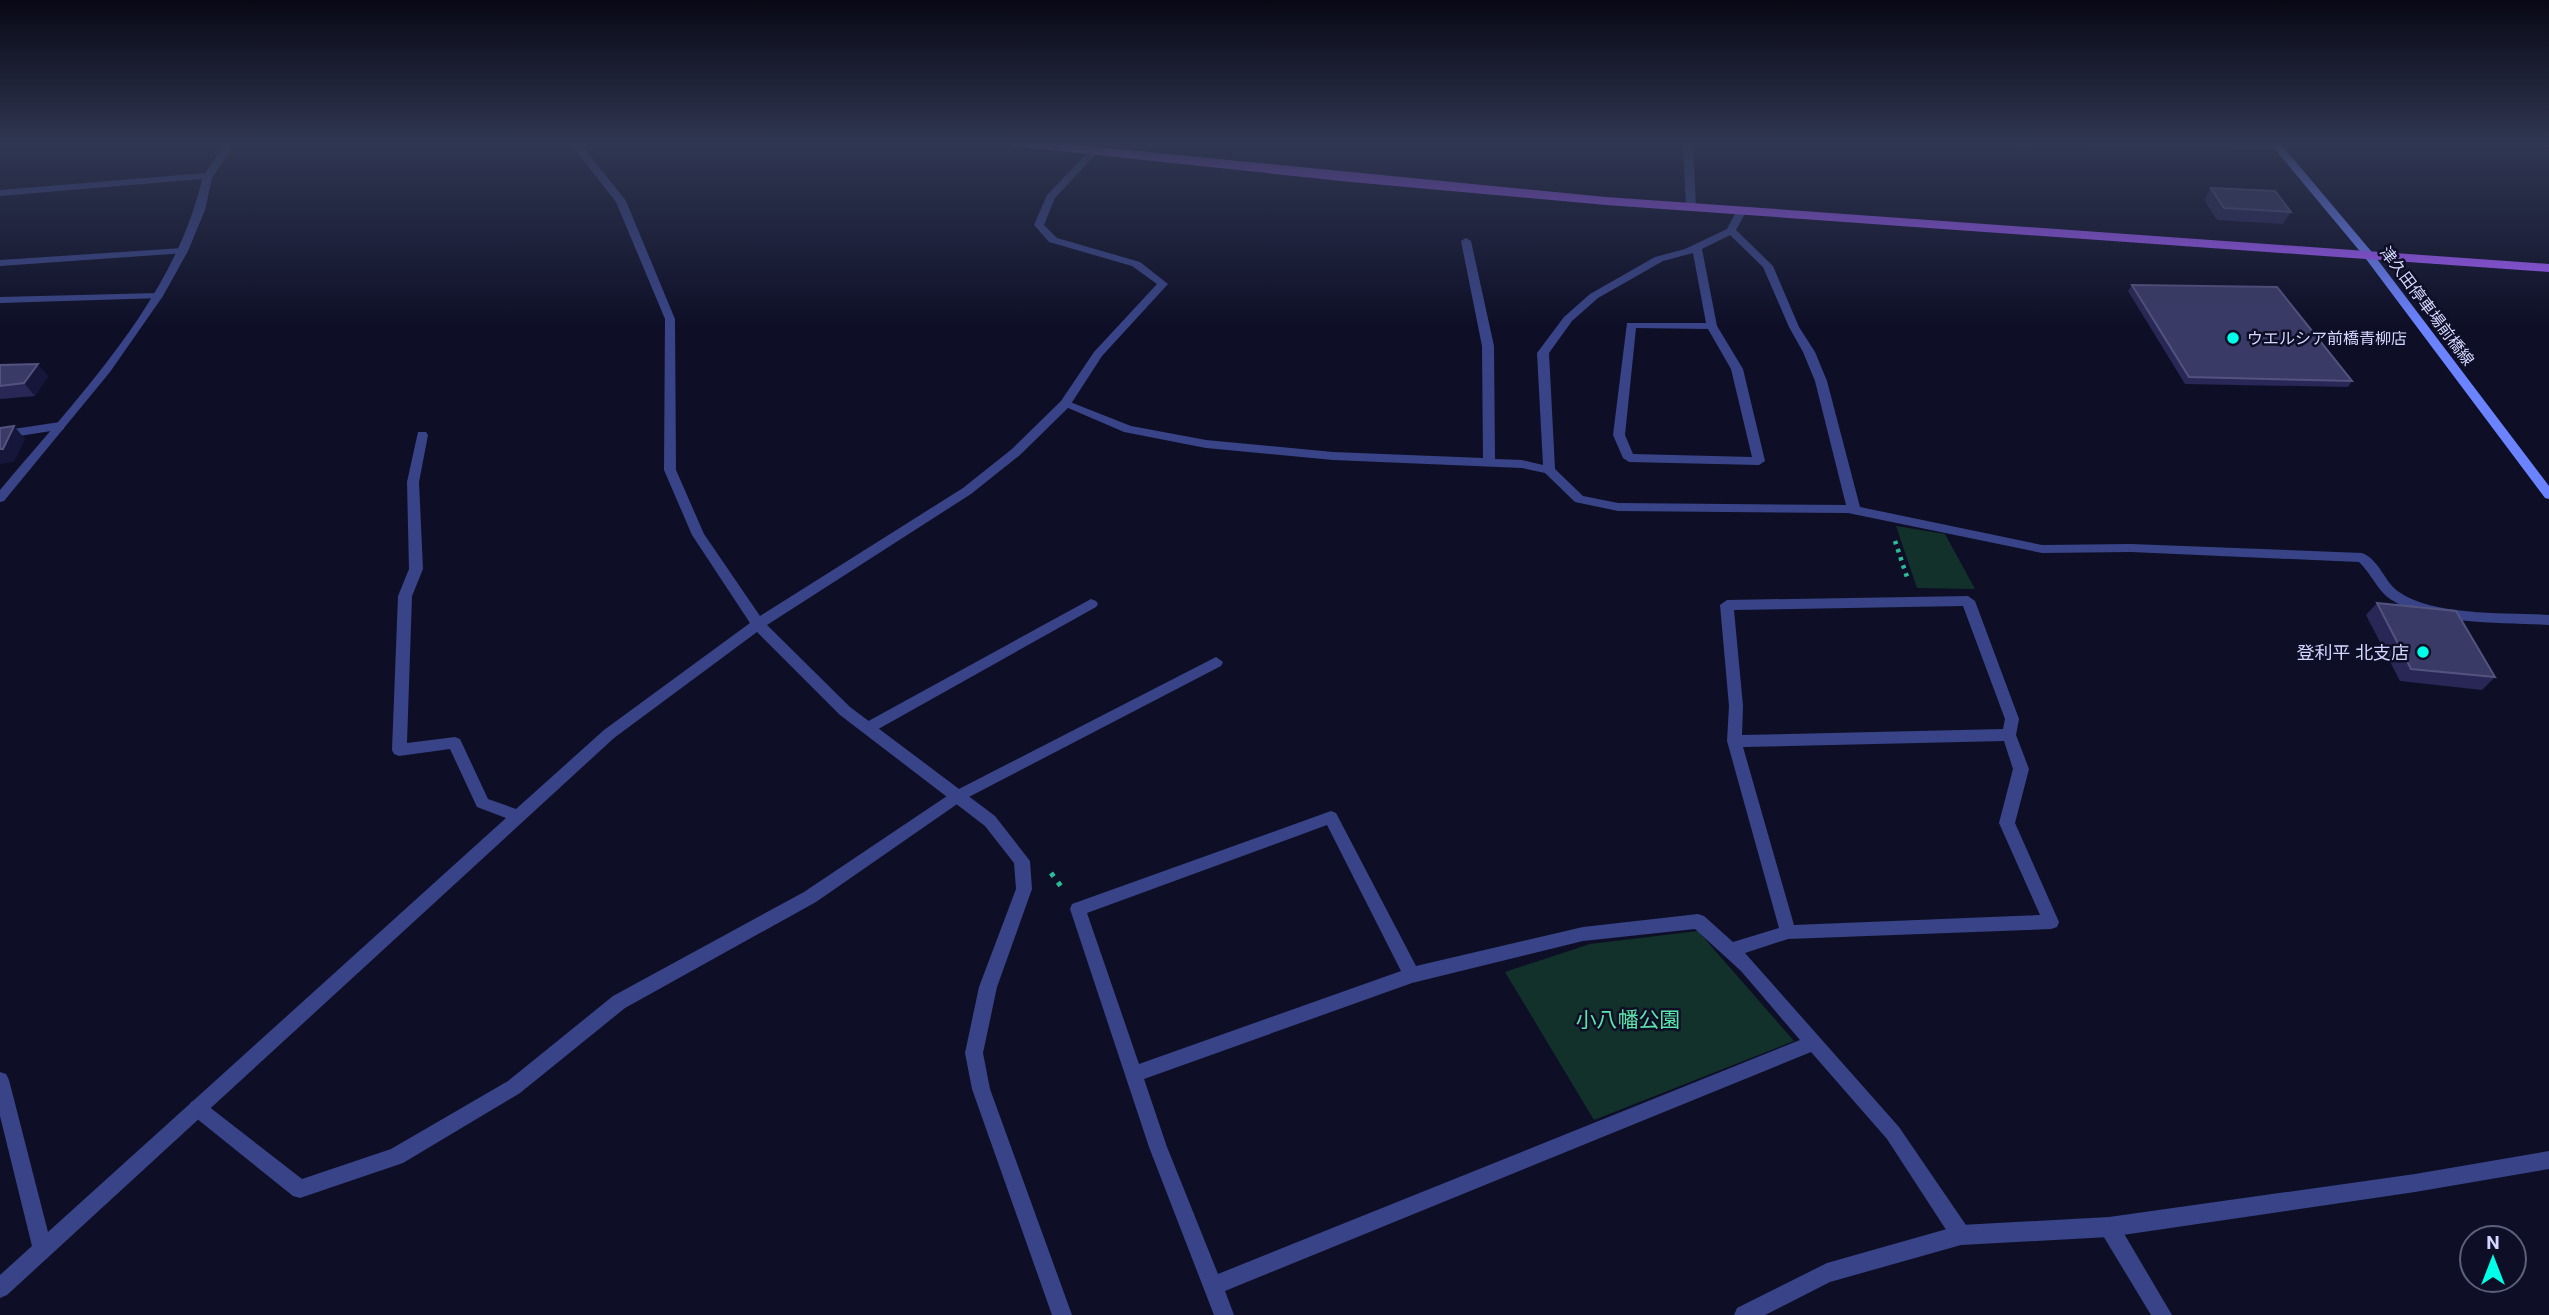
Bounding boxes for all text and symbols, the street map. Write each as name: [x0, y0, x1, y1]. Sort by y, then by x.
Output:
street label: 津久田停車場前橋線: [2376, 243, 2478, 369]
place label: ウエルシア前橋青柳店: [2247, 329, 2407, 348]
marker: ウエルシア前橋青柳店: [2225, 330, 2241, 346]
place label: 登利平 北支店: [2297, 642, 2409, 663]
marker: 登利平 北支店: [2415, 644, 2431, 660]
park label: 小八幡公園: [1576, 1008, 1681, 1032]
north arrow: [2458, 1224, 2528, 1294]
text: N: [2486, 1231, 2500, 1254]

